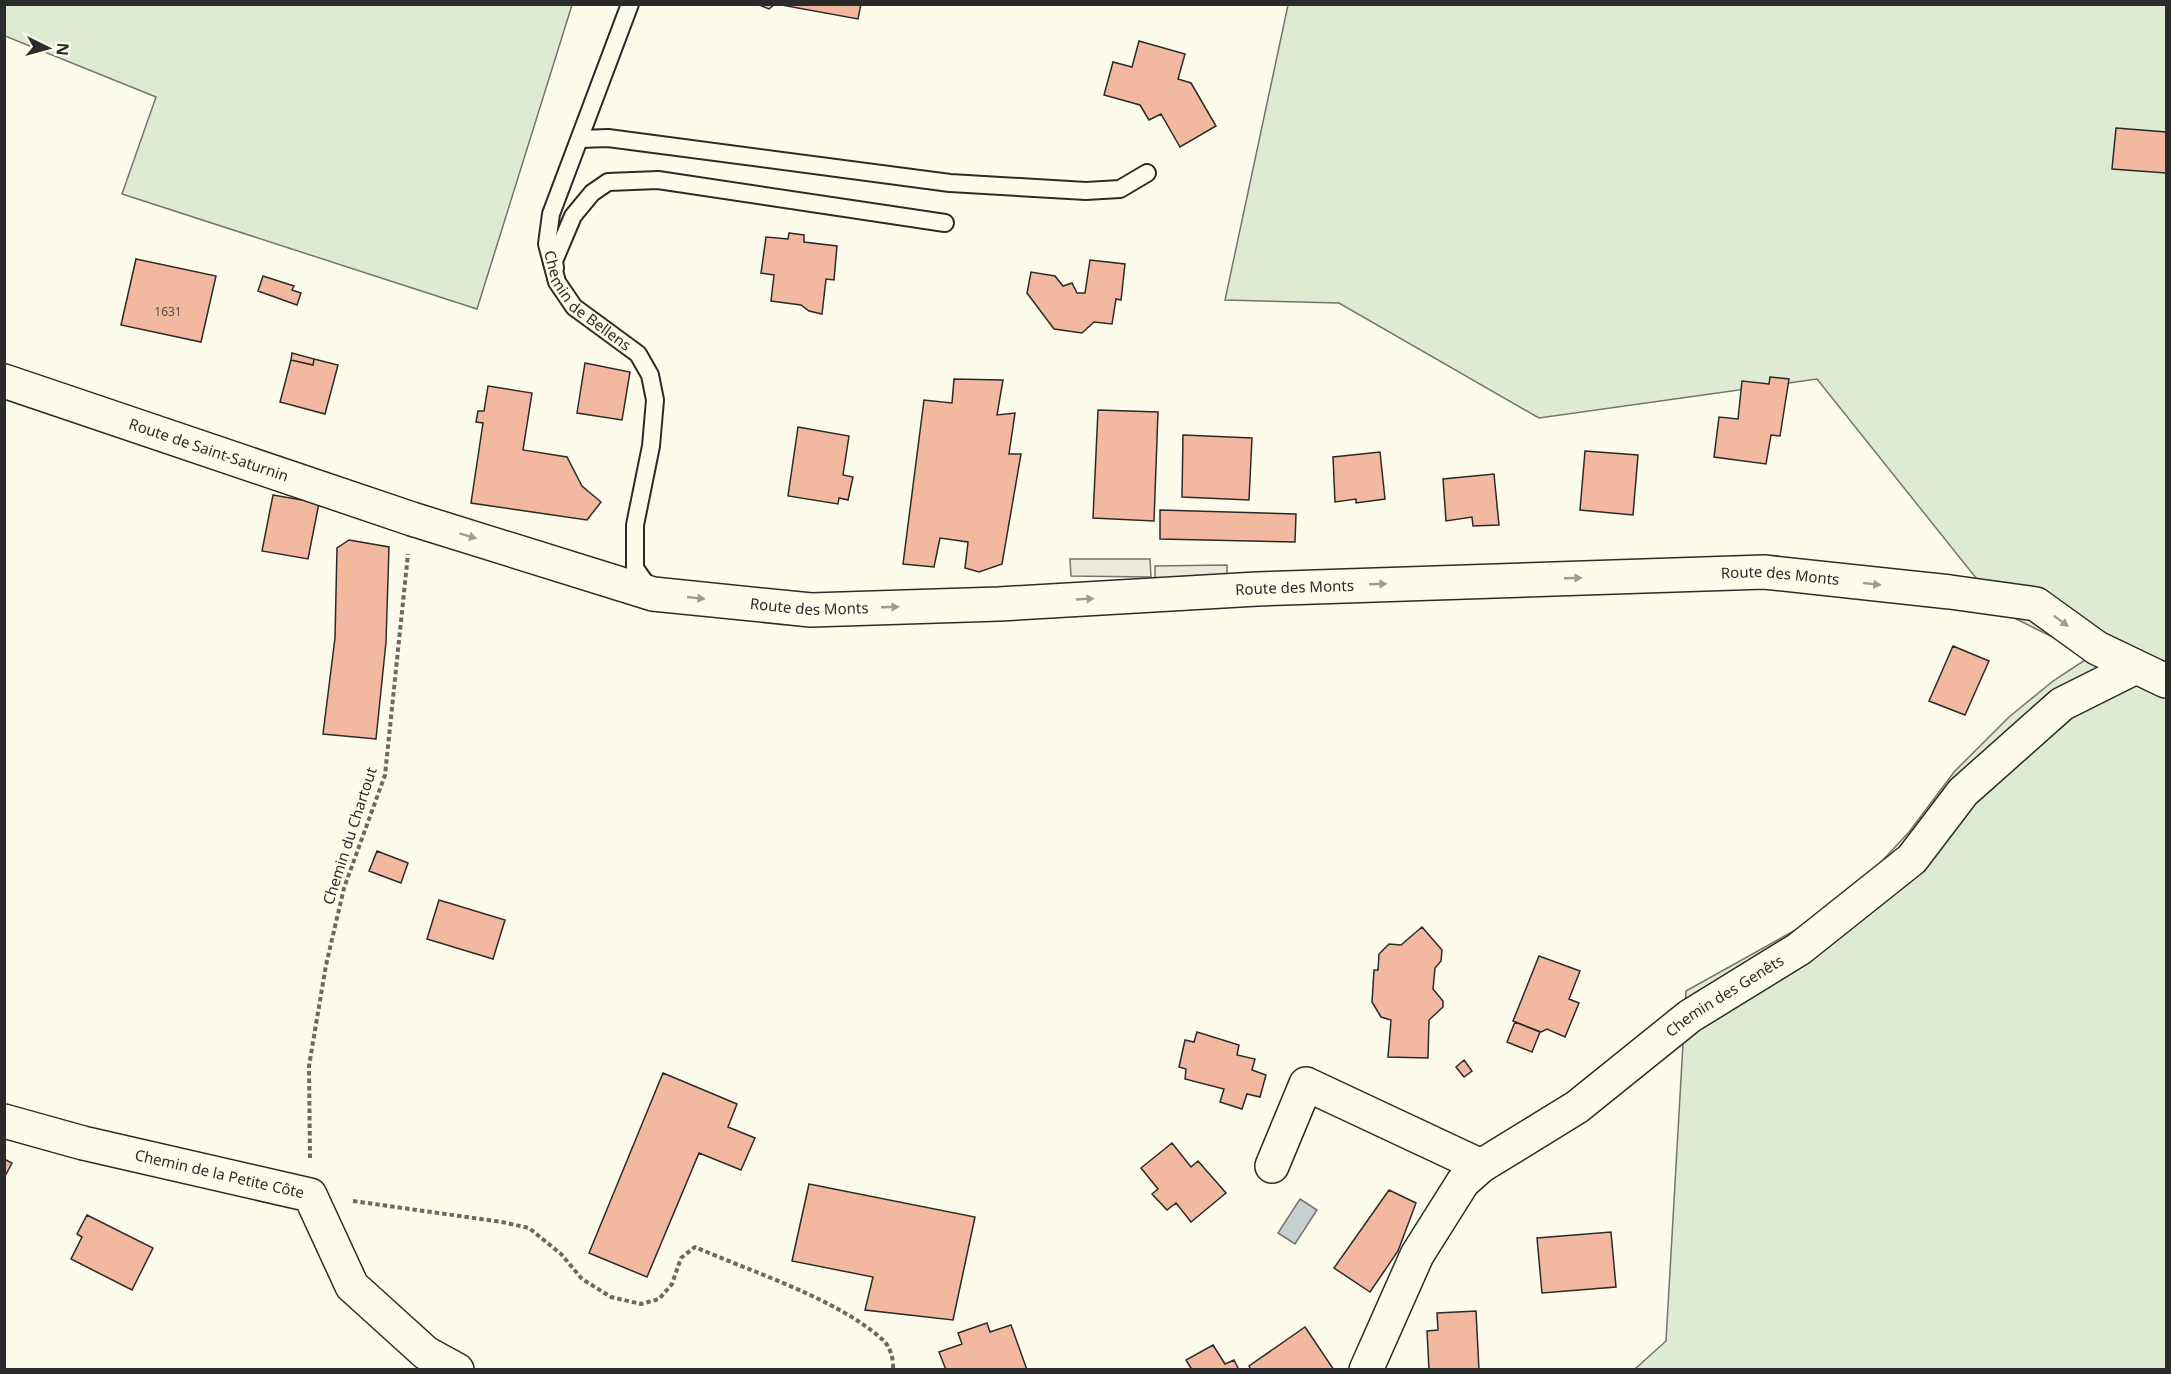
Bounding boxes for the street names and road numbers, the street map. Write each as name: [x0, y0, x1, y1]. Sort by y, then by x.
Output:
street label: Chemin de Bellens: [540, 248, 636, 355]
street label: Route de Saint-Saturnin: [127, 413, 291, 486]
street label: Route des Monts: [1720, 561, 1840, 589]
street label: Route des Monts: [1235, 575, 1354, 599]
street label: Route des Monts: [749, 593, 869, 619]
street label: Chemin du Chartout: [317, 764, 381, 907]
street label: Chemin des Genêts: [1661, 950, 1787, 1041]
street label: Chemin de la Petite Côte: [133, 1144, 306, 1202]

